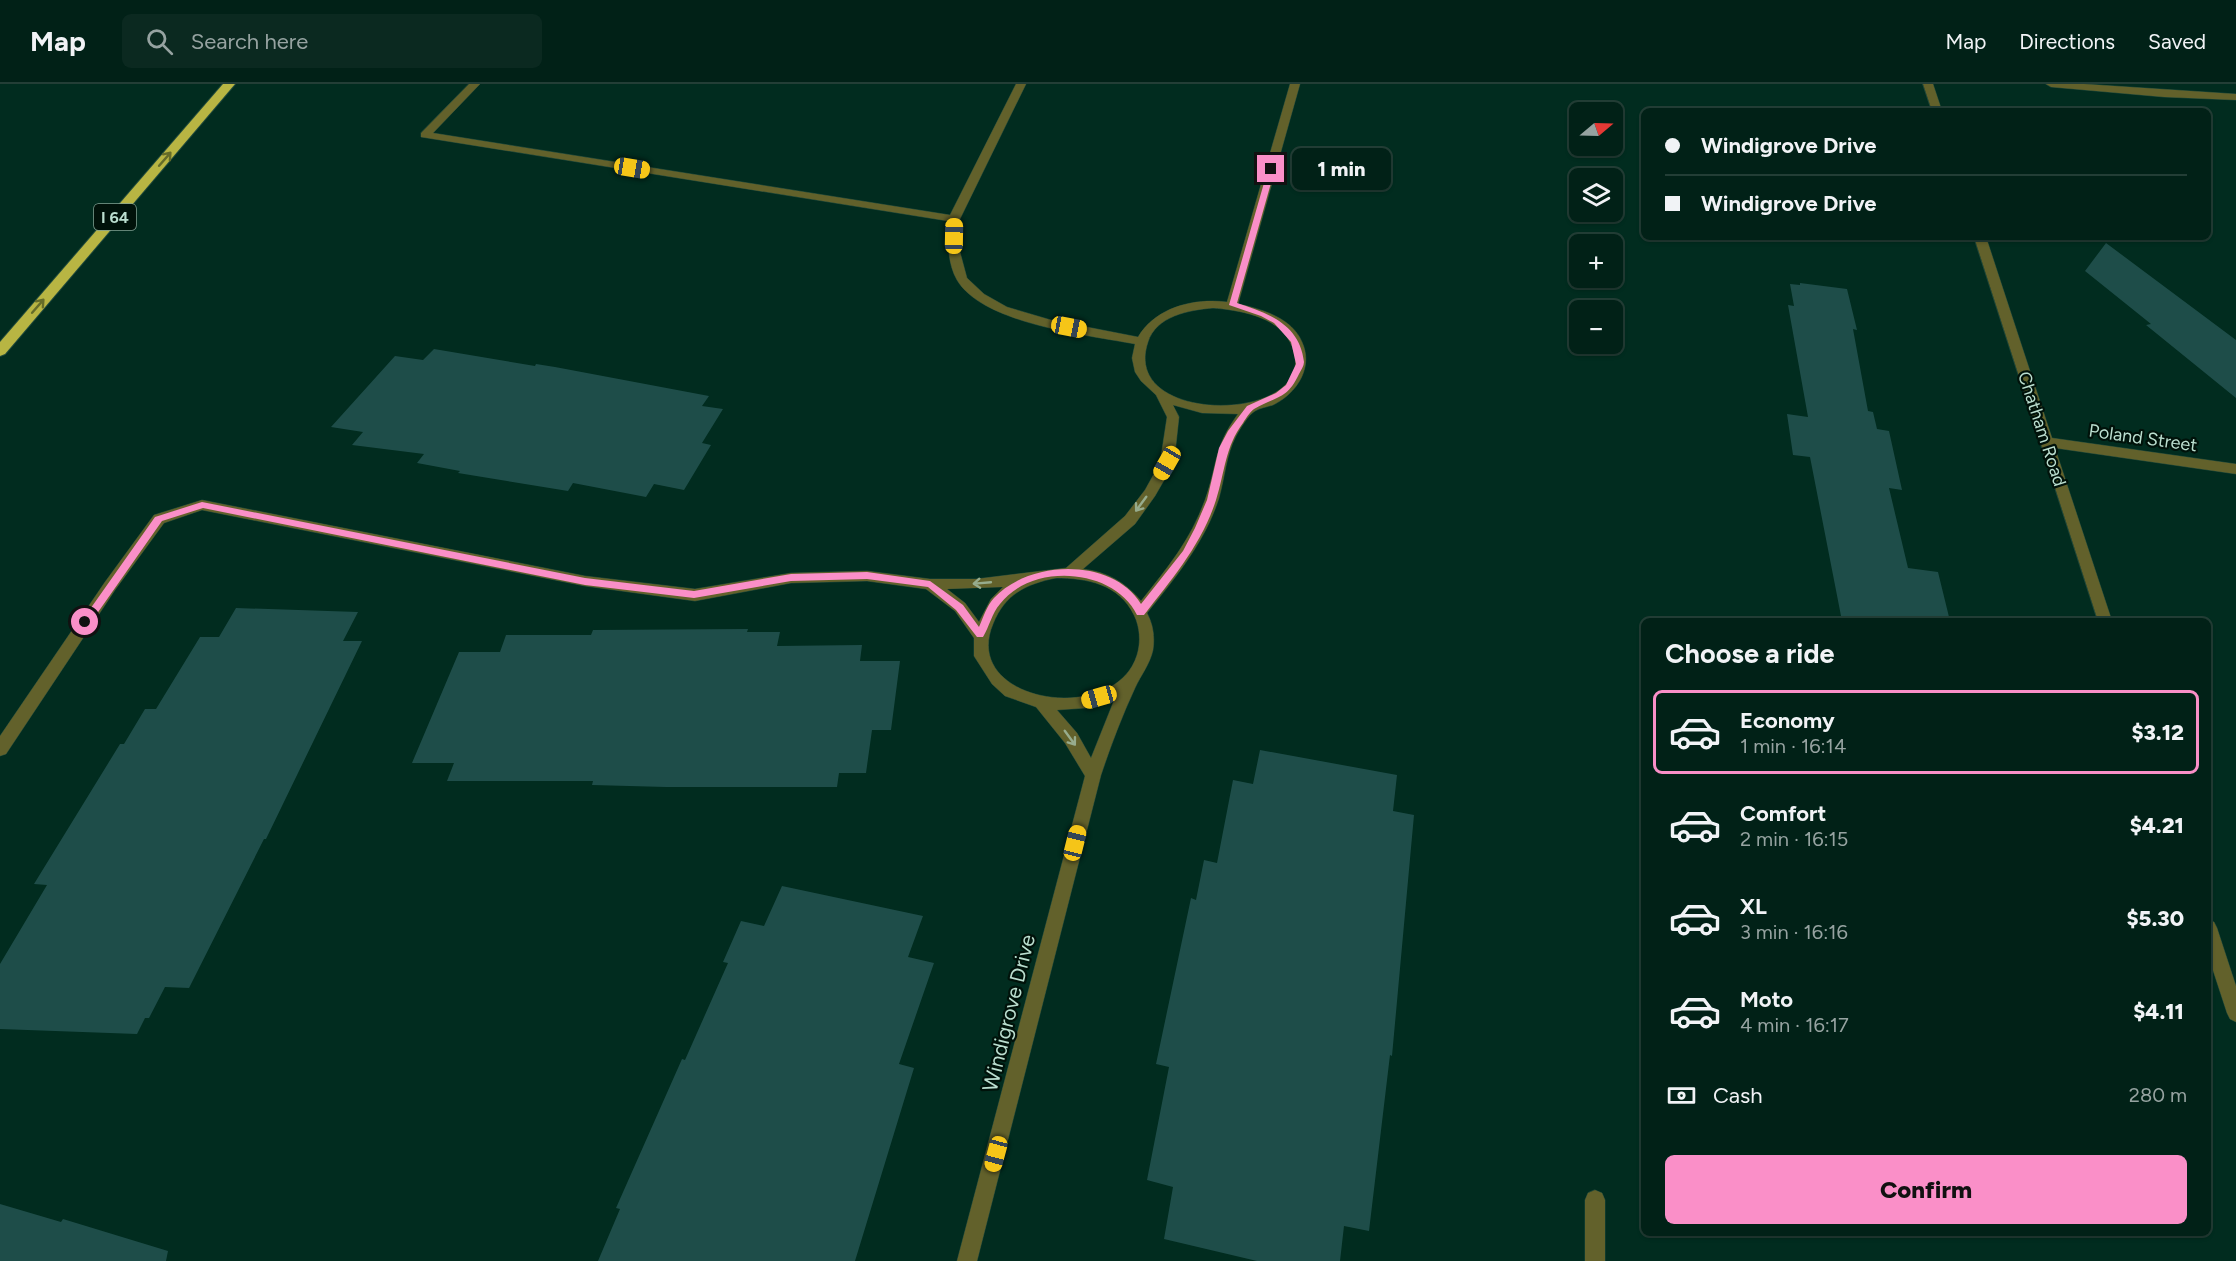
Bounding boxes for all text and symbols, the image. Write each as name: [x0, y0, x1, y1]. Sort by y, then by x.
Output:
search box: [122, 14, 542, 68]
text: Map: [30, 24, 86, 58]
icon: search: [143, 25, 176, 58]
text: Search here: [191, 28, 308, 55]
text: Map: [1945, 29, 1986, 54]
text: Directions: [2019, 29, 2115, 54]
text: Saved: [2148, 29, 2206, 54]
north arrow: [1569, 102, 1623, 156]
map controls: [1569, 102, 1623, 354]
text: Windigrove Drive: [1701, 132, 1877, 159]
callout: 1 min: [1292, 148, 1391, 190]
one-way arrow: [158, 151, 172, 166]
route end: [1257, 155, 1284, 182]
car: [613, 156, 651, 180]
text: 1 min: [1318, 157, 1365, 181]
button: layers: [1569, 168, 1623, 222]
text: Windigrove Drive: [1701, 190, 1877, 217]
road number: I 64: [94, 204, 136, 230]
car: [945, 218, 963, 254]
button: +: [1569, 234, 1623, 288]
one-way arrow: [31, 299, 45, 314]
button: −: [1569, 300, 1623, 354]
car: [1050, 315, 1088, 339]
street label: Chatham Road: [2013, 369, 2071, 489]
street label: Poland Street: [2087, 420, 2199, 457]
car: [1150, 443, 1184, 483]
one-way arrow: [1135, 496, 1148, 512]
one-way arrow: [972, 578, 992, 589]
route start: [71, 608, 98, 635]
text: Choose a ride: [1665, 637, 1834, 670]
car: [1079, 683, 1119, 711]
icon: car: [1668, 705, 1722, 759]
text: Economy: [1740, 707, 1835, 734]
text: $3.12: [2131, 719, 2184, 746]
one-way arrow: [1063, 729, 1076, 745]
text: 1 min · 16:14: [1740, 734, 1846, 758]
icon: car: [1668, 798, 1722, 852]
text: Comfort: [1740, 800, 1826, 827]
text: $4.21: [2130, 812, 2184, 839]
car: [1062, 823, 1088, 863]
text: 2 min · 16:15: [1740, 827, 1848, 851]
icon: car: [1668, 891, 1722, 945]
text: XL: [1740, 893, 1767, 920]
text: $5.30: [2126, 905, 2184, 932]
text: 3 min · 16:16: [1740, 920, 1848, 944]
street label: Windigrove Drive: [977, 932, 1040, 1094]
icon: car: [1668, 984, 1722, 1038]
text: Moto: [1740, 986, 1793, 1013]
text: $4.11: [2133, 998, 2184, 1025]
text: 4 min · 16:17: [1740, 1013, 1849, 1037]
icon: cash: [1665, 1079, 1698, 1112]
text: Cash: [1713, 1082, 1763, 1109]
text: 280 m: [2129, 1083, 2187, 1107]
car: [983, 1134, 1009, 1174]
button: Confirm: [1665, 1155, 2187, 1224]

